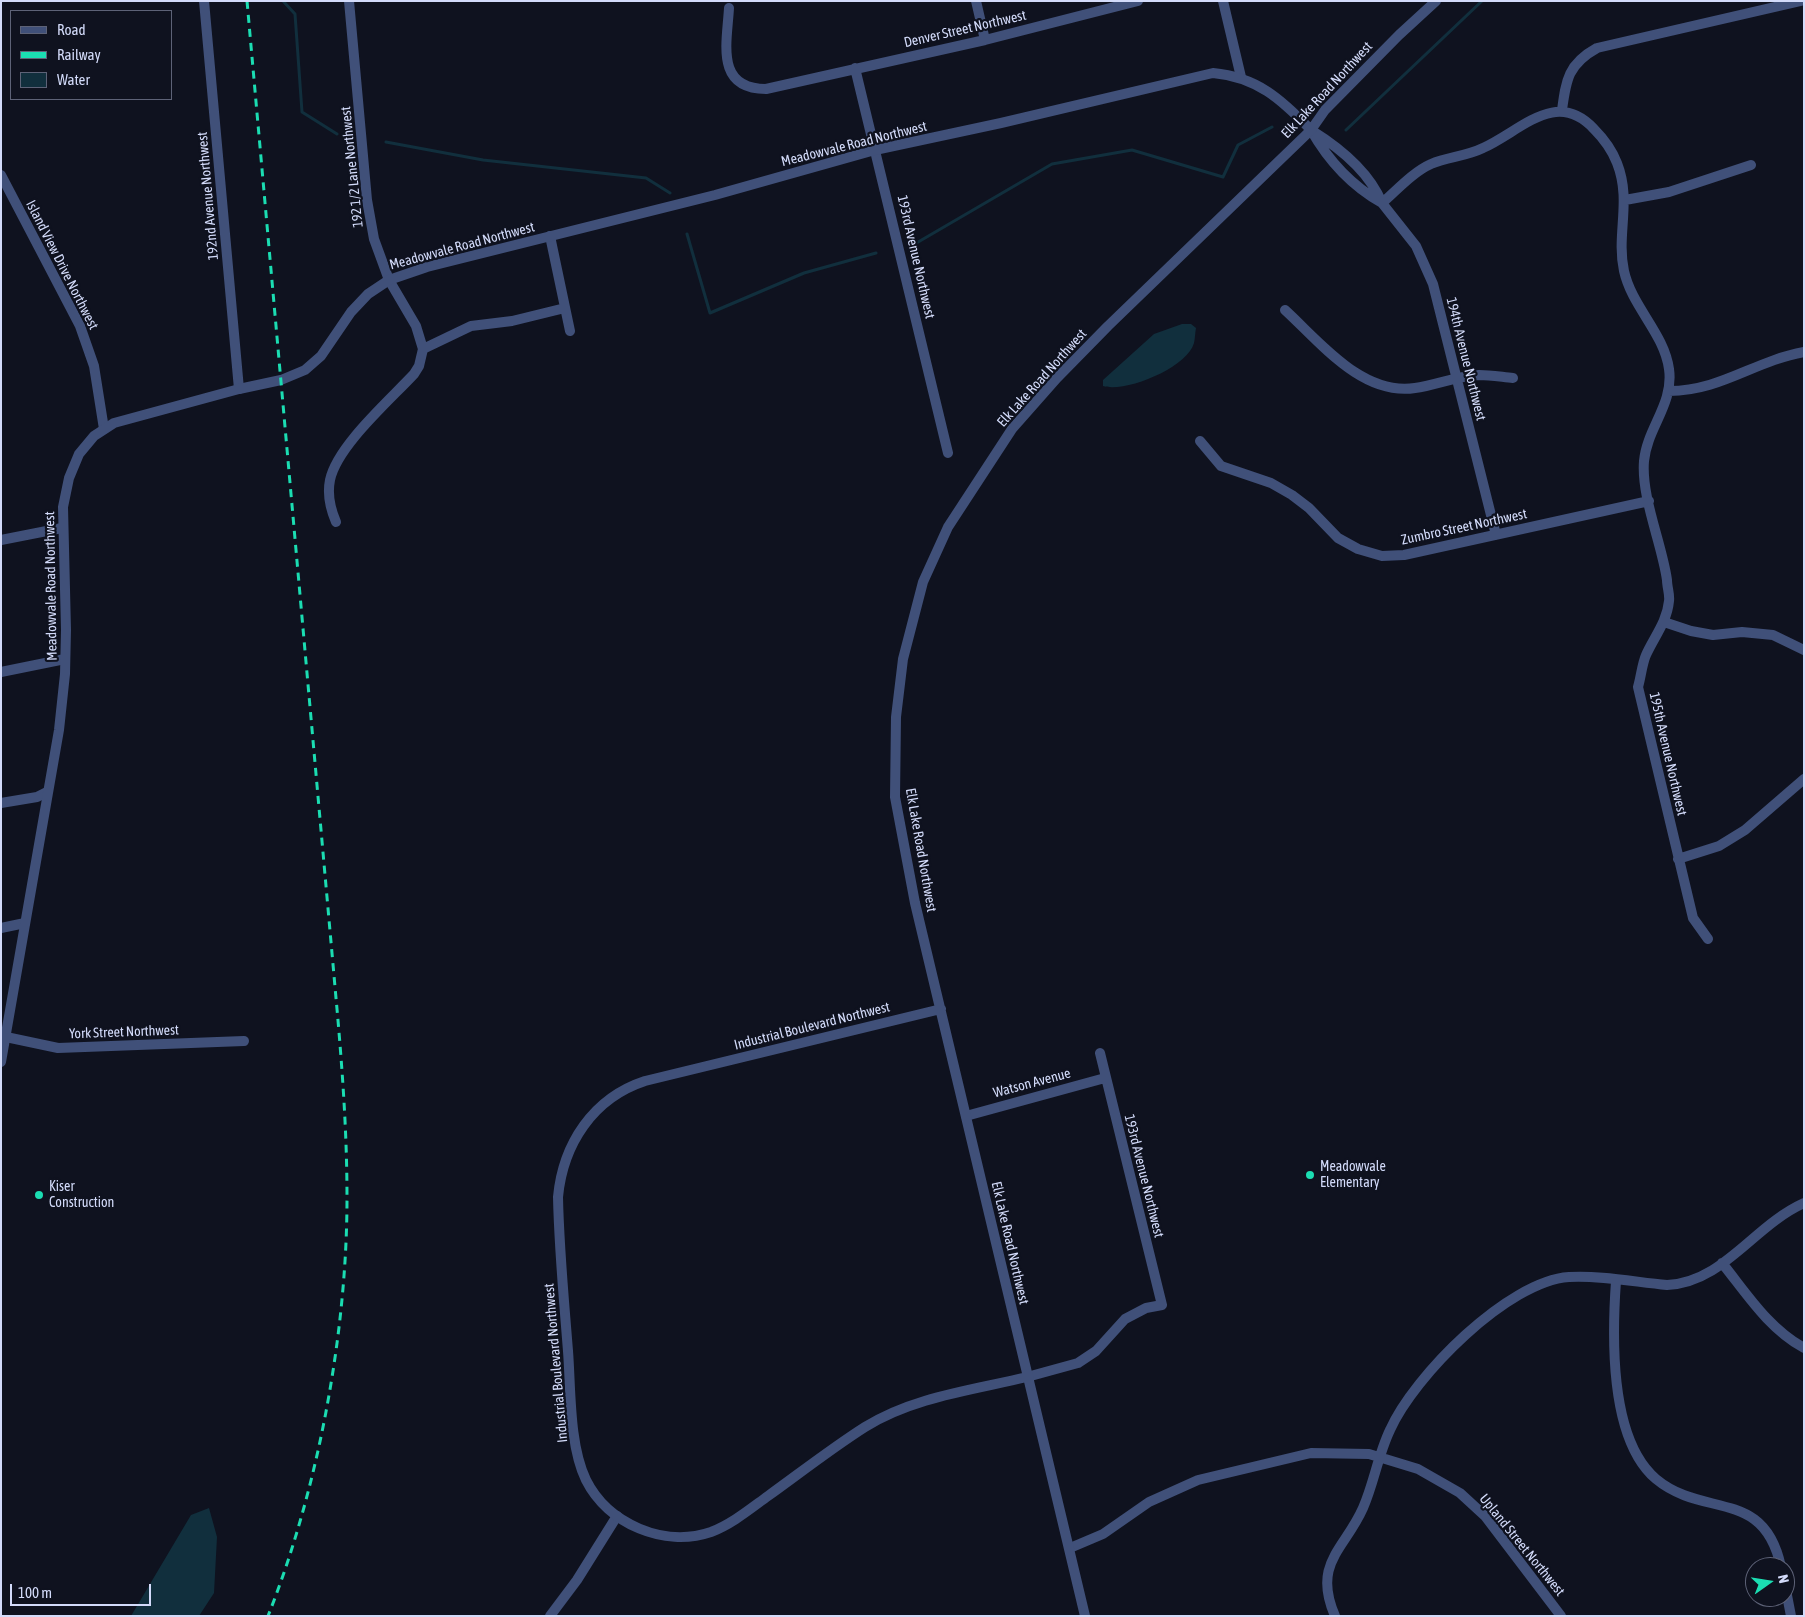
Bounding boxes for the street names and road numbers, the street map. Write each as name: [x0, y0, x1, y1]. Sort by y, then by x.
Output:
street label: Denver Street Northwest: [902, 7, 1028, 51]
street label: Elk Lake Road Northwest: [1278, 38, 1376, 142]
street label: 192 1/2 Lane Northwest: [337, 106, 367, 228]
street label: Meadowvale Road Northwest: [779, 118, 929, 170]
street label: 192nd Avenue Northwest: [194, 131, 222, 261]
street label: 193rd Avenue Northwest: [894, 194, 938, 320]
street label: Island View Drive Northwest: [22, 198, 102, 332]
street label: Meadowvale Road Northwest: [388, 219, 536, 273]
street label: 194th Avenue Northwest: [1443, 296, 1489, 422]
street label: Elk Lake Road Northwest: [994, 326, 1090, 430]
street label: Zumbro Street Northwest: [1400, 505, 1528, 549]
street label: Meadowvale Road Northwest: [41, 511, 61, 661]
street label: 195th Avenue Northwest: [1646, 691, 1690, 817]
street label: Elk Lake Road Northwest: [902, 787, 940, 913]
street label: Industrial Boulevard Northwest: [732, 998, 892, 1054]
street label: York Street Northwest: [69, 1022, 179, 1042]
street label: Watson Avenue: [992, 1065, 1072, 1101]
street label: 193rd Avenue Northwest: [1121, 1113, 1167, 1239]
street label: Elk Lake Road Northwest: [988, 1180, 1032, 1306]
street label: Industrial Boulevard Northwest: [541, 1283, 571, 1443]
street label: Upland Street Northwest: [1476, 1491, 1568, 1599]

